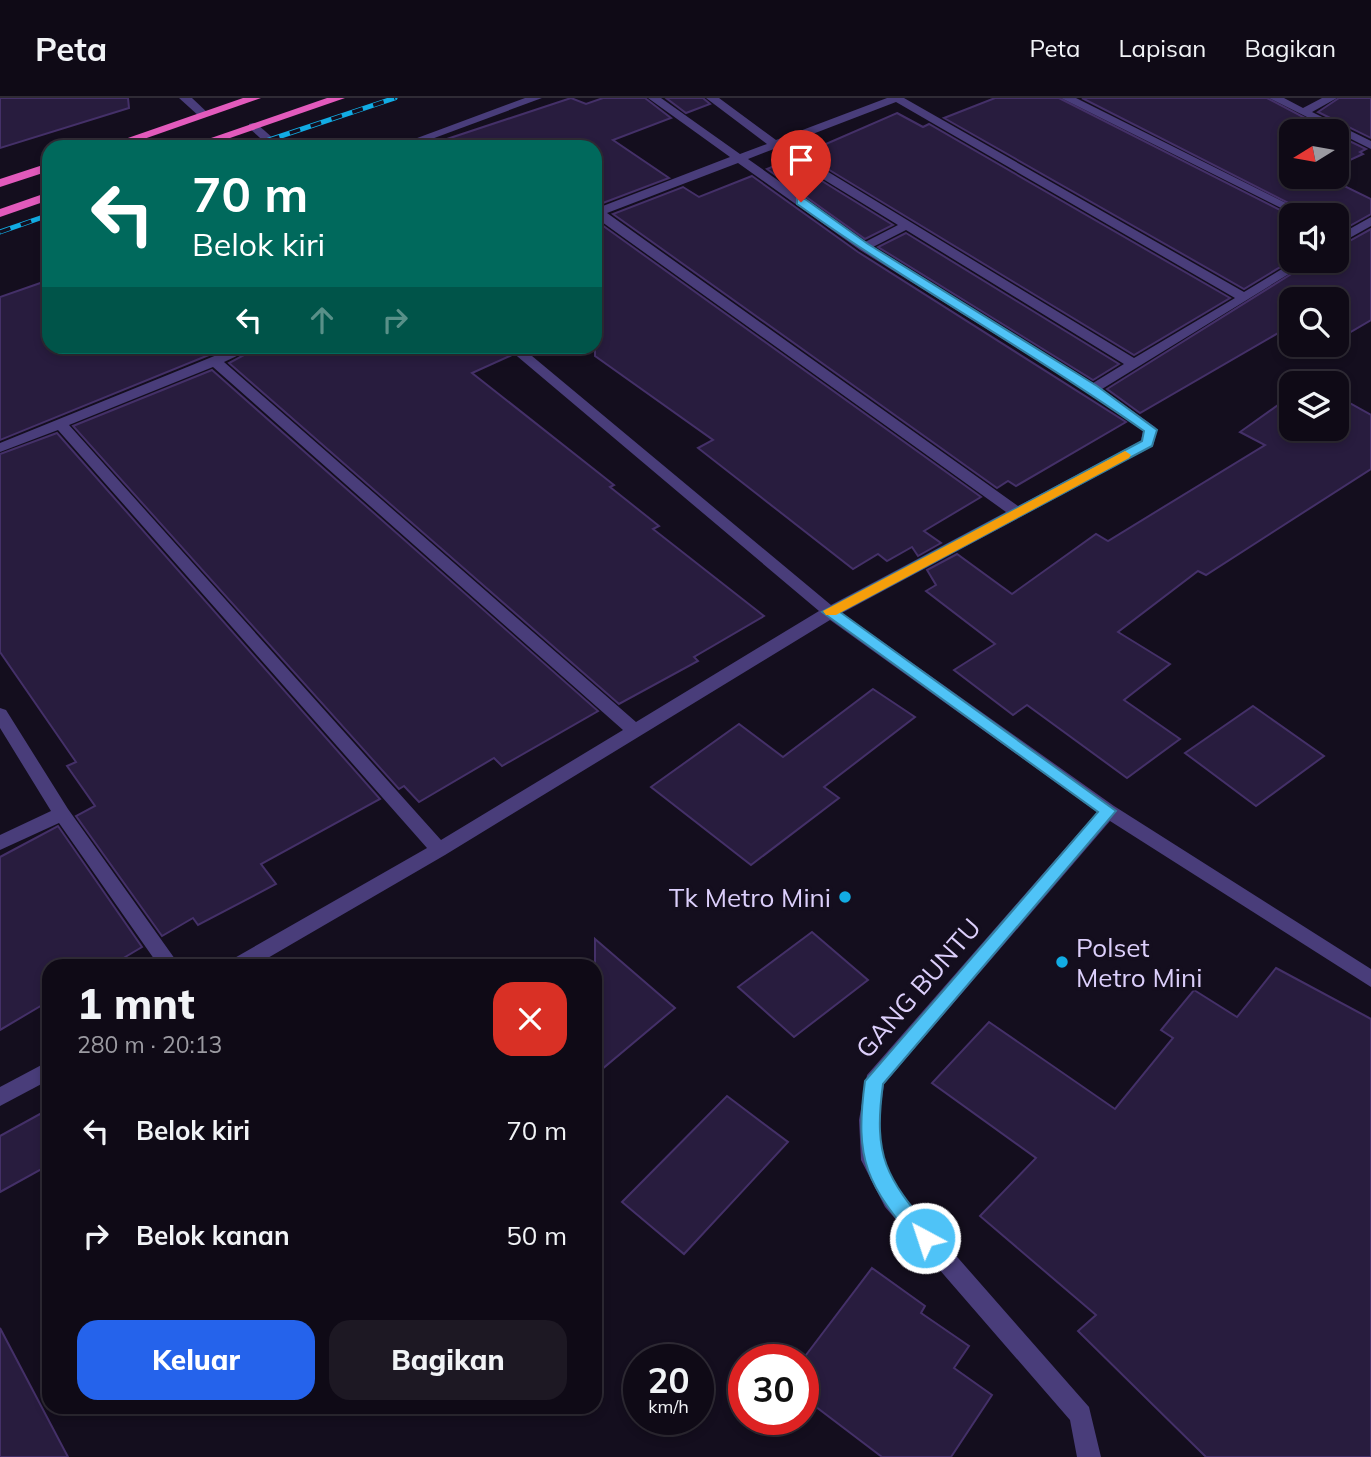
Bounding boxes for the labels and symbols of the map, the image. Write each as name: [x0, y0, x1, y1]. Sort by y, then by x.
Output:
north arrow: [1279, 119, 1349, 189]
pin: [771, 130, 831, 202]
place label: Tk Metro Mini: [669, 881, 831, 914]
marker: Tk Metro Mini: [837, 889, 853, 905]
street label: GANG BUNTU: [848, 911, 988, 1065]
place label: Polset Metro Mini: [1076, 931, 1202, 994]
marker: Polset Metro Mini: [1054, 954, 1070, 970]
position arrow: [888, 1201, 962, 1275]
speed limit sign: 30: [728, 1344, 819, 1435]

